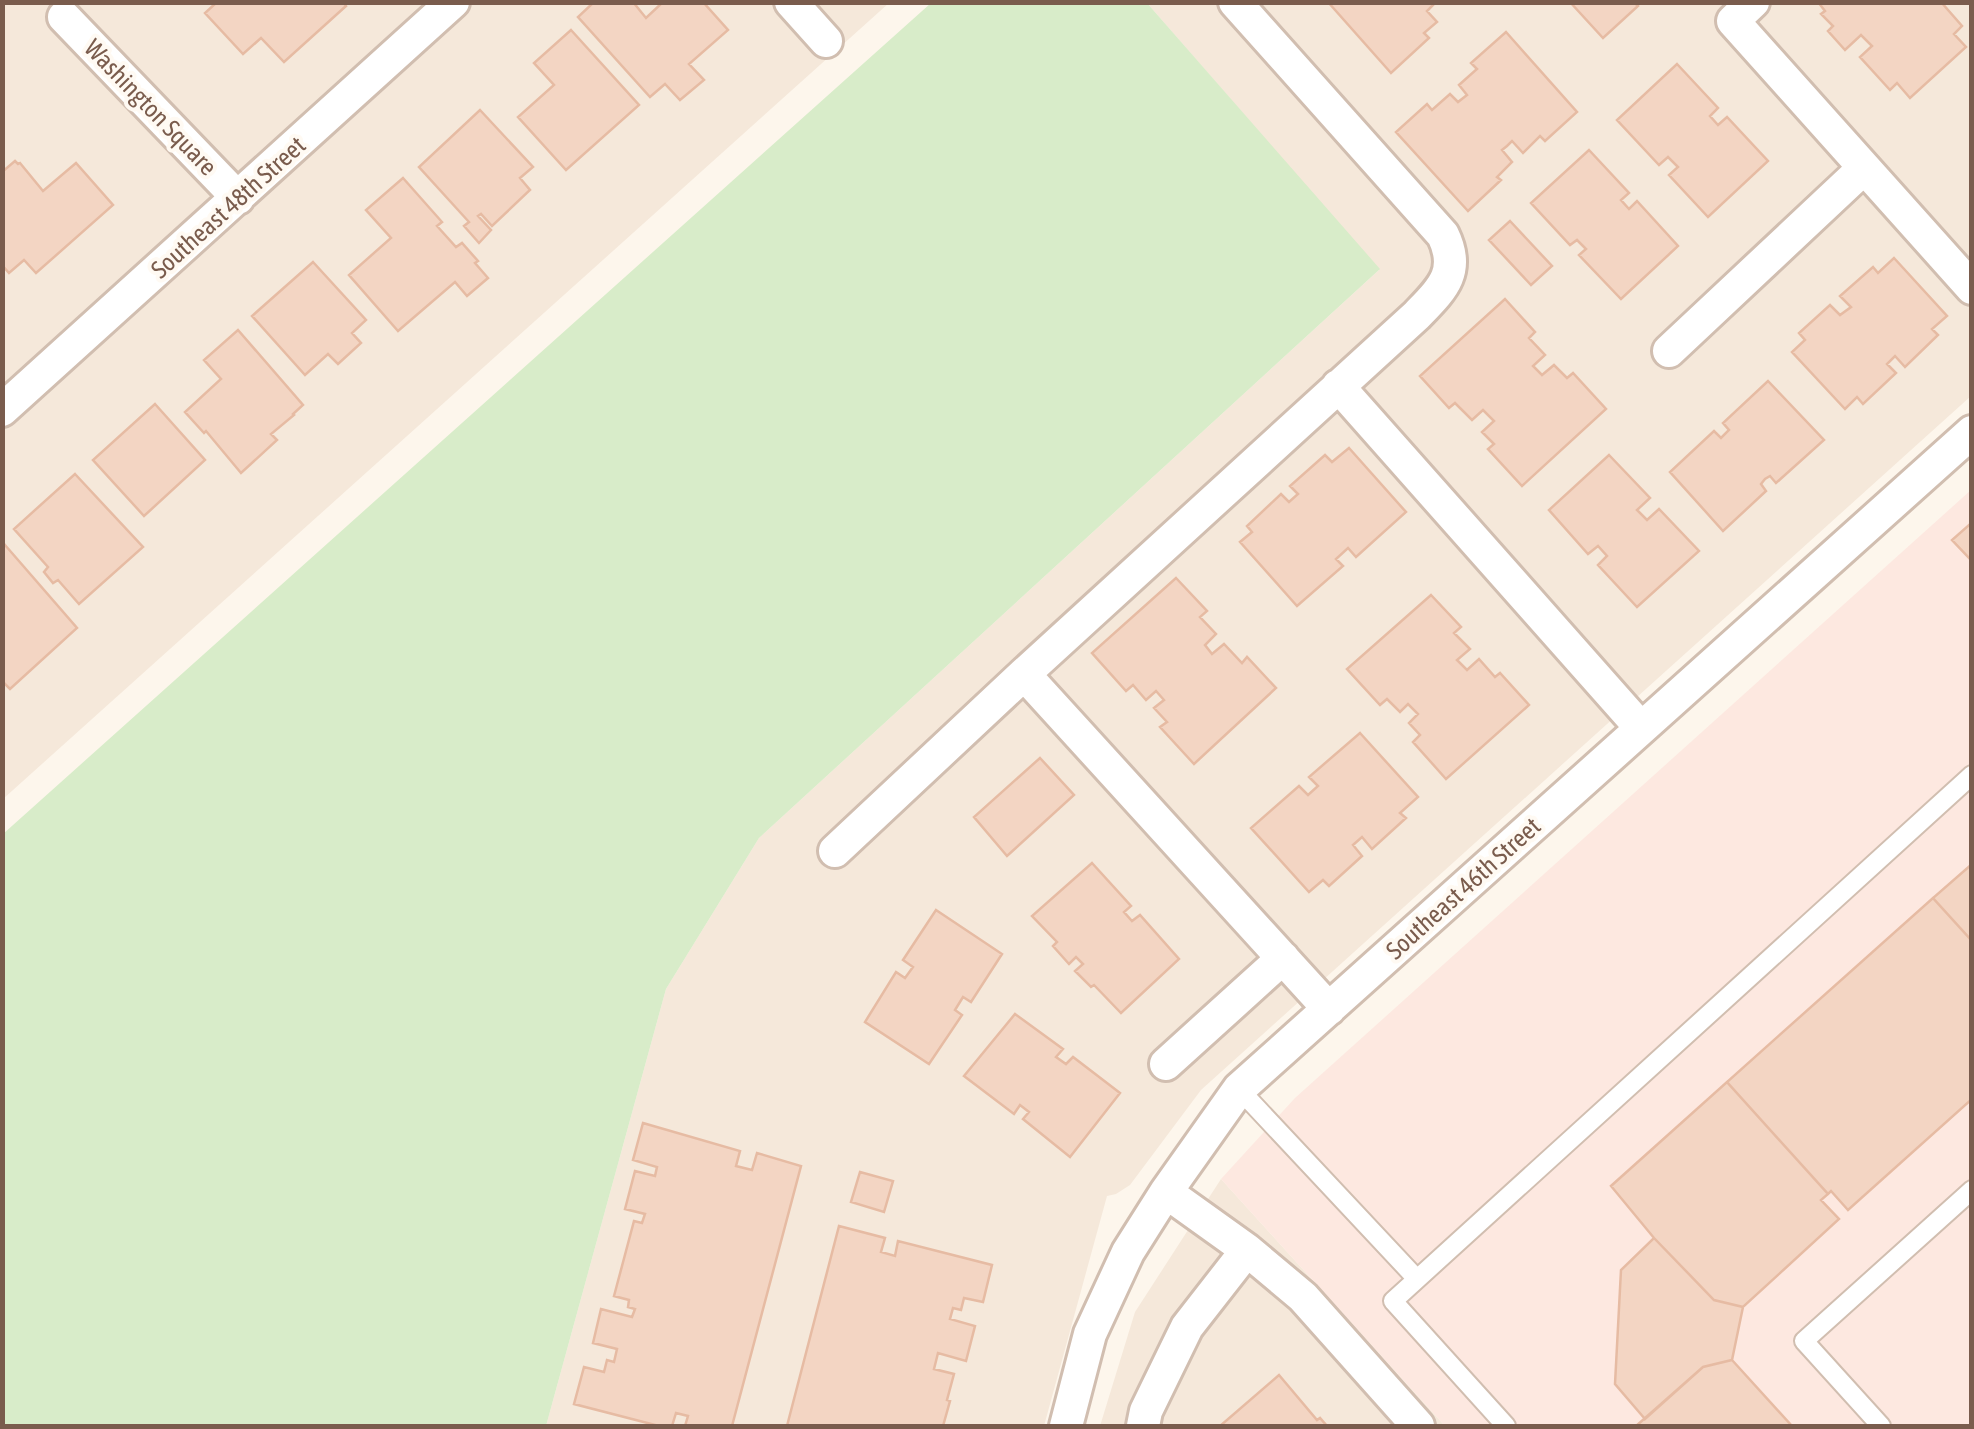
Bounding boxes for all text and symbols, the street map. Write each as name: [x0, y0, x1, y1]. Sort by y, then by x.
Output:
street label: Washington Square: [79, 33, 223, 181]
street label: Southeast 48th Street: [145, 131, 311, 283]
street label: Southeast 46th Street: [1380, 812, 1546, 964]

